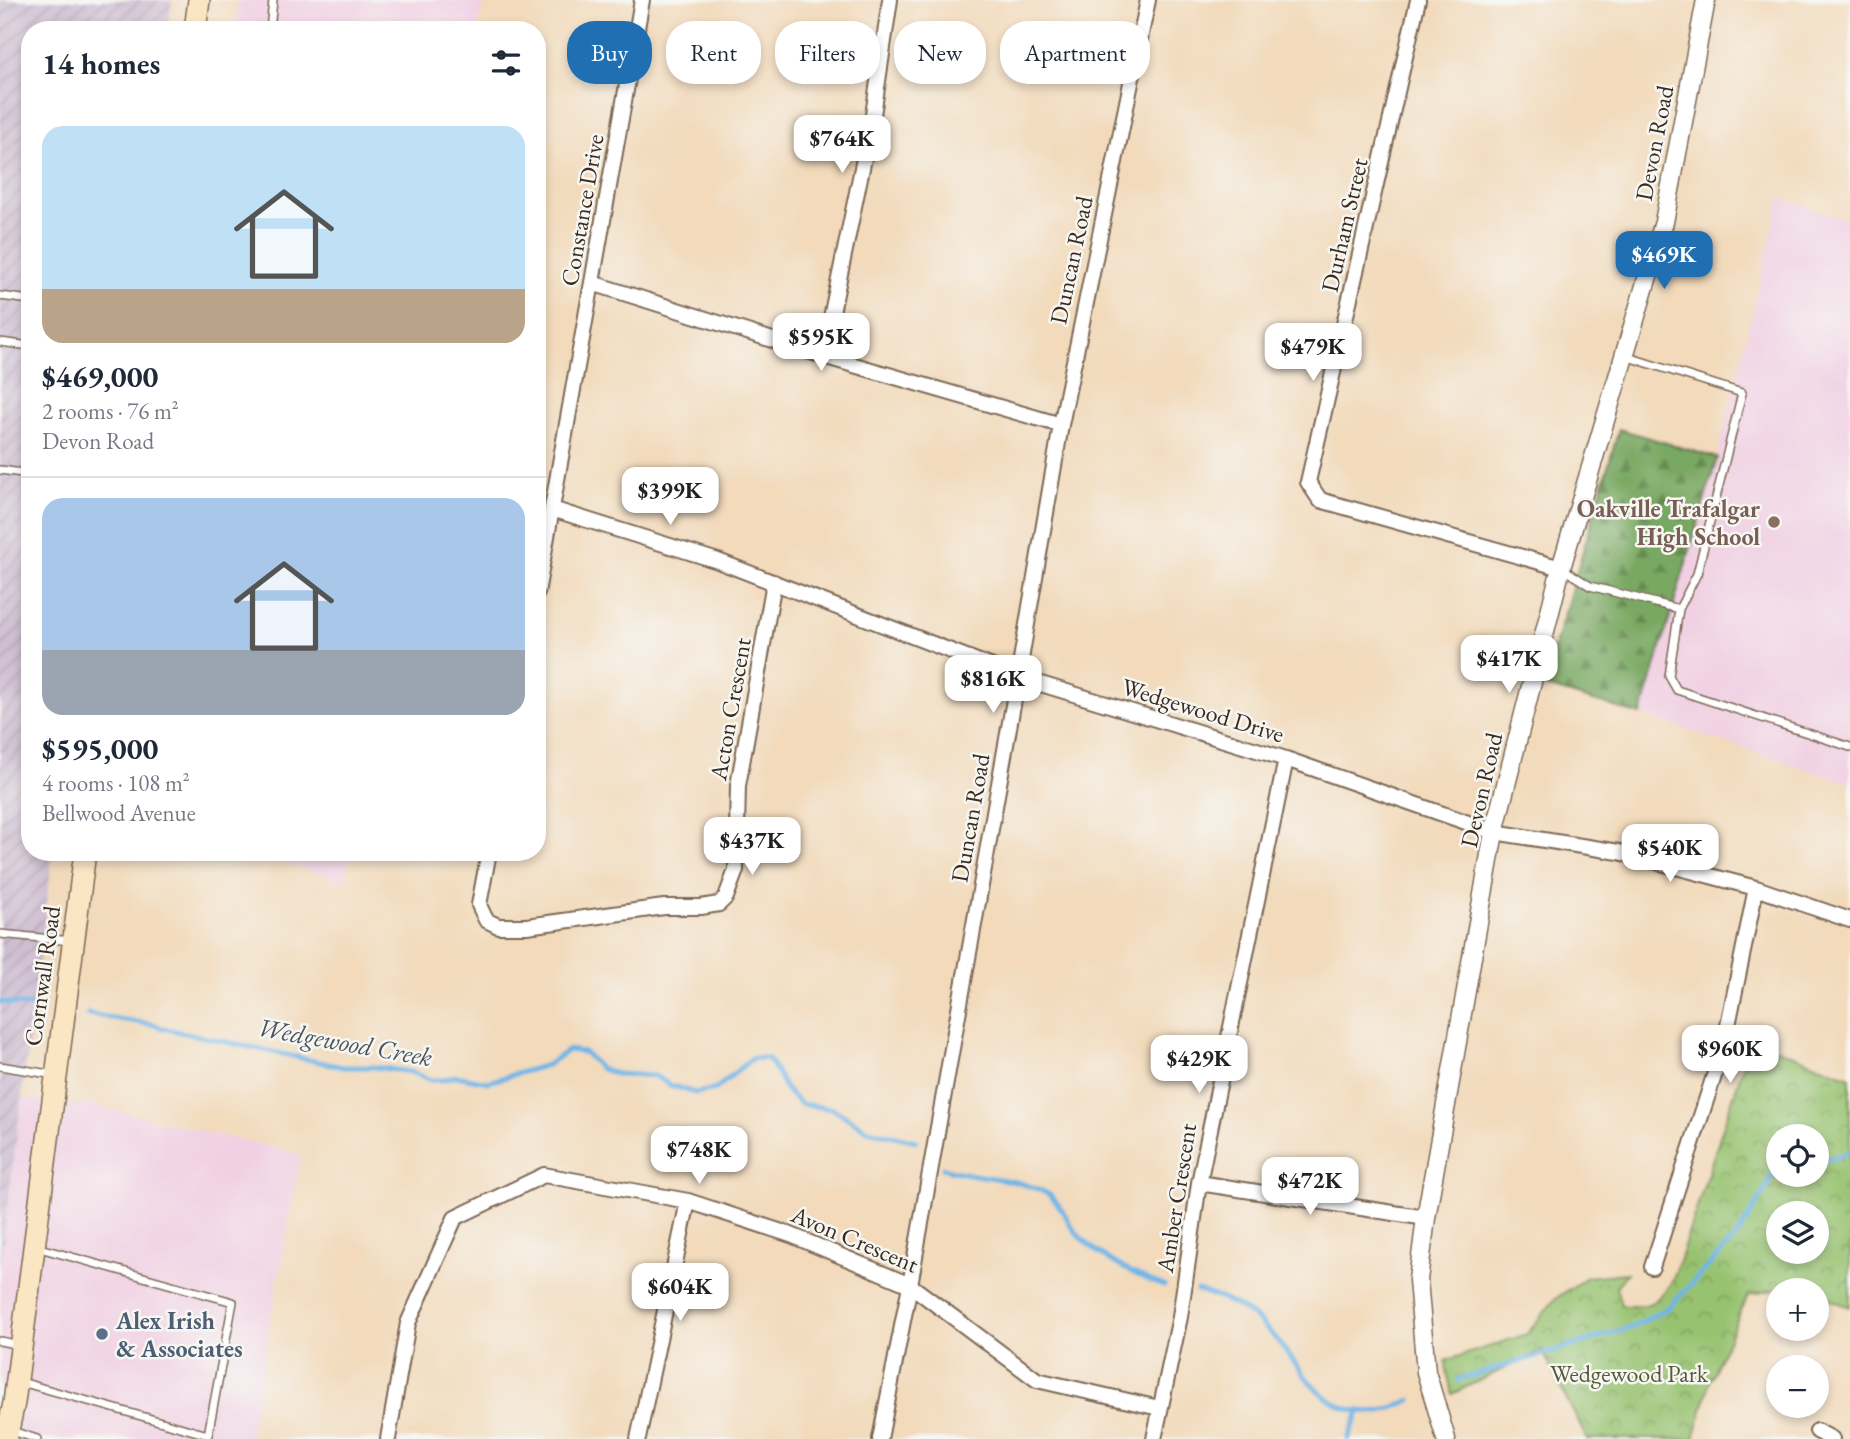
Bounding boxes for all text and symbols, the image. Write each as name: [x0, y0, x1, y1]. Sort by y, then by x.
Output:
chip: Buy: [567, 21, 652, 84]
chip: Rent: [666, 21, 761, 84]
chip: Filters: [775, 21, 880, 84]
chip: New: [894, 21, 986, 84]
chip: Apartment: [1000, 21, 1150, 84]
text: 14 homes: [42, 44, 160, 83]
icon: filters: [487, 44, 525, 82]
street label: Devon Road: [1628, 82, 1681, 203]
pin: $764K: [793, 116, 891, 175]
text: $764K: [810, 123, 874, 153]
street label: Constance Drive: [553, 132, 611, 288]
street label: Durham Street: [1313, 154, 1375, 295]
icon: home: [221, 171, 347, 297]
street label: Duncan Road: [1042, 192, 1100, 327]
pin: $469K: [1615, 232, 1713, 291]
text: $469K: [1632, 239, 1696, 269]
pin: $595K: [772, 314, 870, 373]
text: $595K: [789, 321, 853, 351]
pin: $479K: [1264, 324, 1362, 383]
text: $479K: [1281, 331, 1345, 361]
text: $469,000: [42, 357, 158, 396]
text: 2 rooms · 76 m²: [42, 396, 179, 426]
text: Devon Road: [42, 426, 154, 456]
pin: $399K: [621, 468, 719, 527]
text: $399K: [638, 475, 702, 505]
place label: Oakville Trafalgar High School: [1577, 493, 1760, 553]
marker: Oakville Trafalgar High School: [1766, 514, 1782, 530]
icon: home: [221, 543, 347, 669]
street label: Acton Crescent: [702, 635, 758, 784]
pin: $417K: [1460, 636, 1558, 695]
text: $417K: [1477, 643, 1541, 673]
pin: $816K: [944, 656, 1042, 715]
text: $816K: [961, 663, 1025, 693]
street label: Wedgewood Drive: [1118, 671, 1288, 749]
text: $595,000: [42, 729, 158, 768]
street label: Devon Road: [1453, 729, 1509, 850]
street label: Duncan Road: [943, 750, 997, 885]
text: 4 rooms · 108 m²: [42, 768, 190, 798]
text: Bellwood Avenue: [42, 798, 196, 828]
pin: $437K: [703, 818, 801, 877]
pin: $540K: [1621, 824, 1719, 884]
text: $437K: [720, 825, 784, 855]
text: $540K: [1638, 832, 1702, 862]
street label: Cornwall Road: [17, 903, 67, 1048]
water label: Wedgewood Creek: [255, 1010, 435, 1074]
pin: $960K: [1681, 1026, 1779, 1085]
text: $960K: [1698, 1033, 1762, 1063]
pin: $429K: [1150, 1036, 1248, 1095]
text: $429K: [1167, 1043, 1231, 1073]
street label: Amber Crescent: [1149, 1121, 1203, 1276]
map controls: [1766, 1124, 1829, 1418]
button: locate: [1766, 1124, 1829, 1187]
pin: $748K: [650, 1126, 748, 1186]
text: $748K: [667, 1134, 731, 1164]
pin: $472K: [1261, 1158, 1359, 1217]
text: $472K: [1278, 1165, 1342, 1195]
street label: Avon Crescent: [786, 1198, 924, 1280]
button: layers: [1766, 1201, 1829, 1264]
pin: $604K: [631, 1264, 729, 1323]
text: $604K: [648, 1271, 712, 1301]
button: +: [1766, 1278, 1829, 1341]
place label: Alex Irish & Associates: [115, 1305, 243, 1364]
marker: Alex Irish & Associates: [94, 1326, 110, 1342]
button: −: [1766, 1355, 1829, 1418]
park label: Wedgewood Park: [1550, 1358, 1709, 1389]

